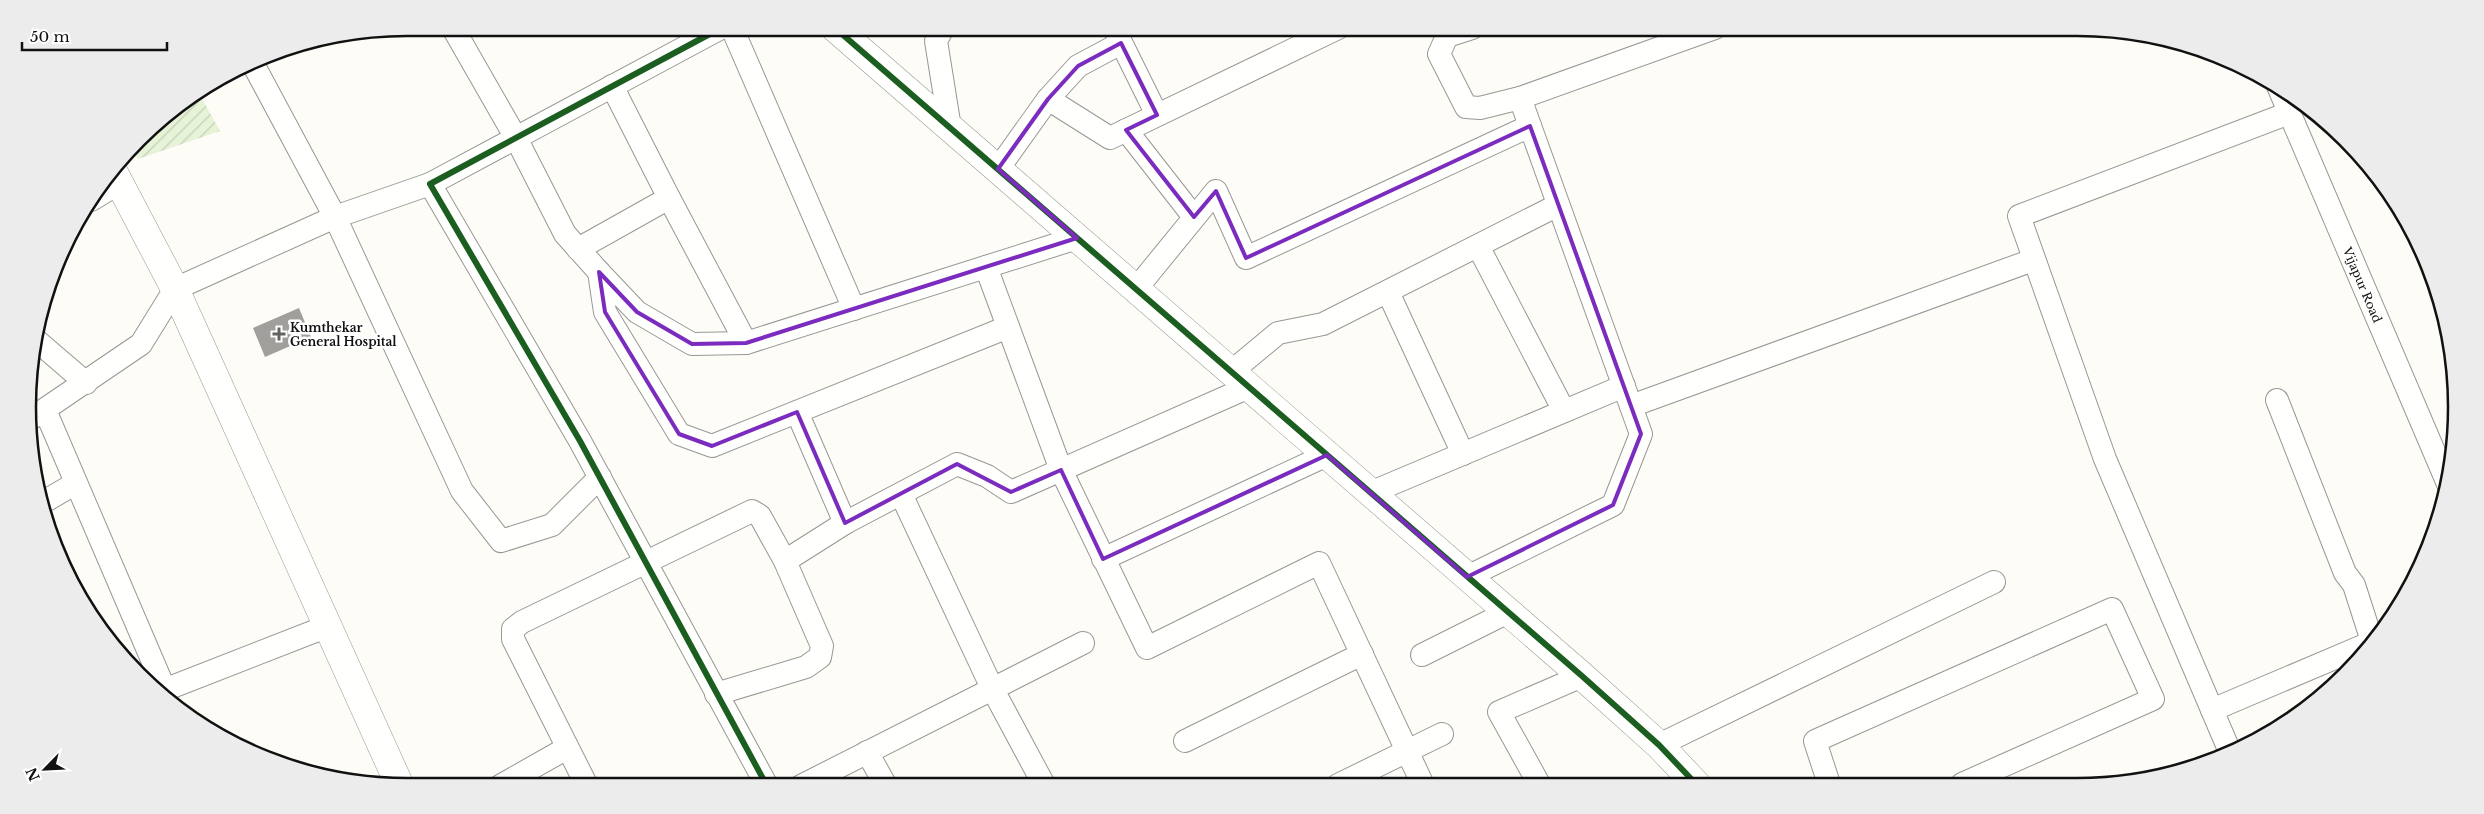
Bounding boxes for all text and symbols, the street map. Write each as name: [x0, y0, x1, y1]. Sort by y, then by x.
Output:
scale bar: [22, 20, 168, 52]
text: 50 m: [30, 27, 70, 46]
street label: Vijapur Road: [2340, 244, 2386, 325]
place label: Kumthekar General Hospital: [290, 320, 397, 349]
marker: Kumthekar General Hospital: [272, 327, 286, 341]
north arrow: [20, 744, 70, 794]
text: N: [22, 765, 44, 784]

